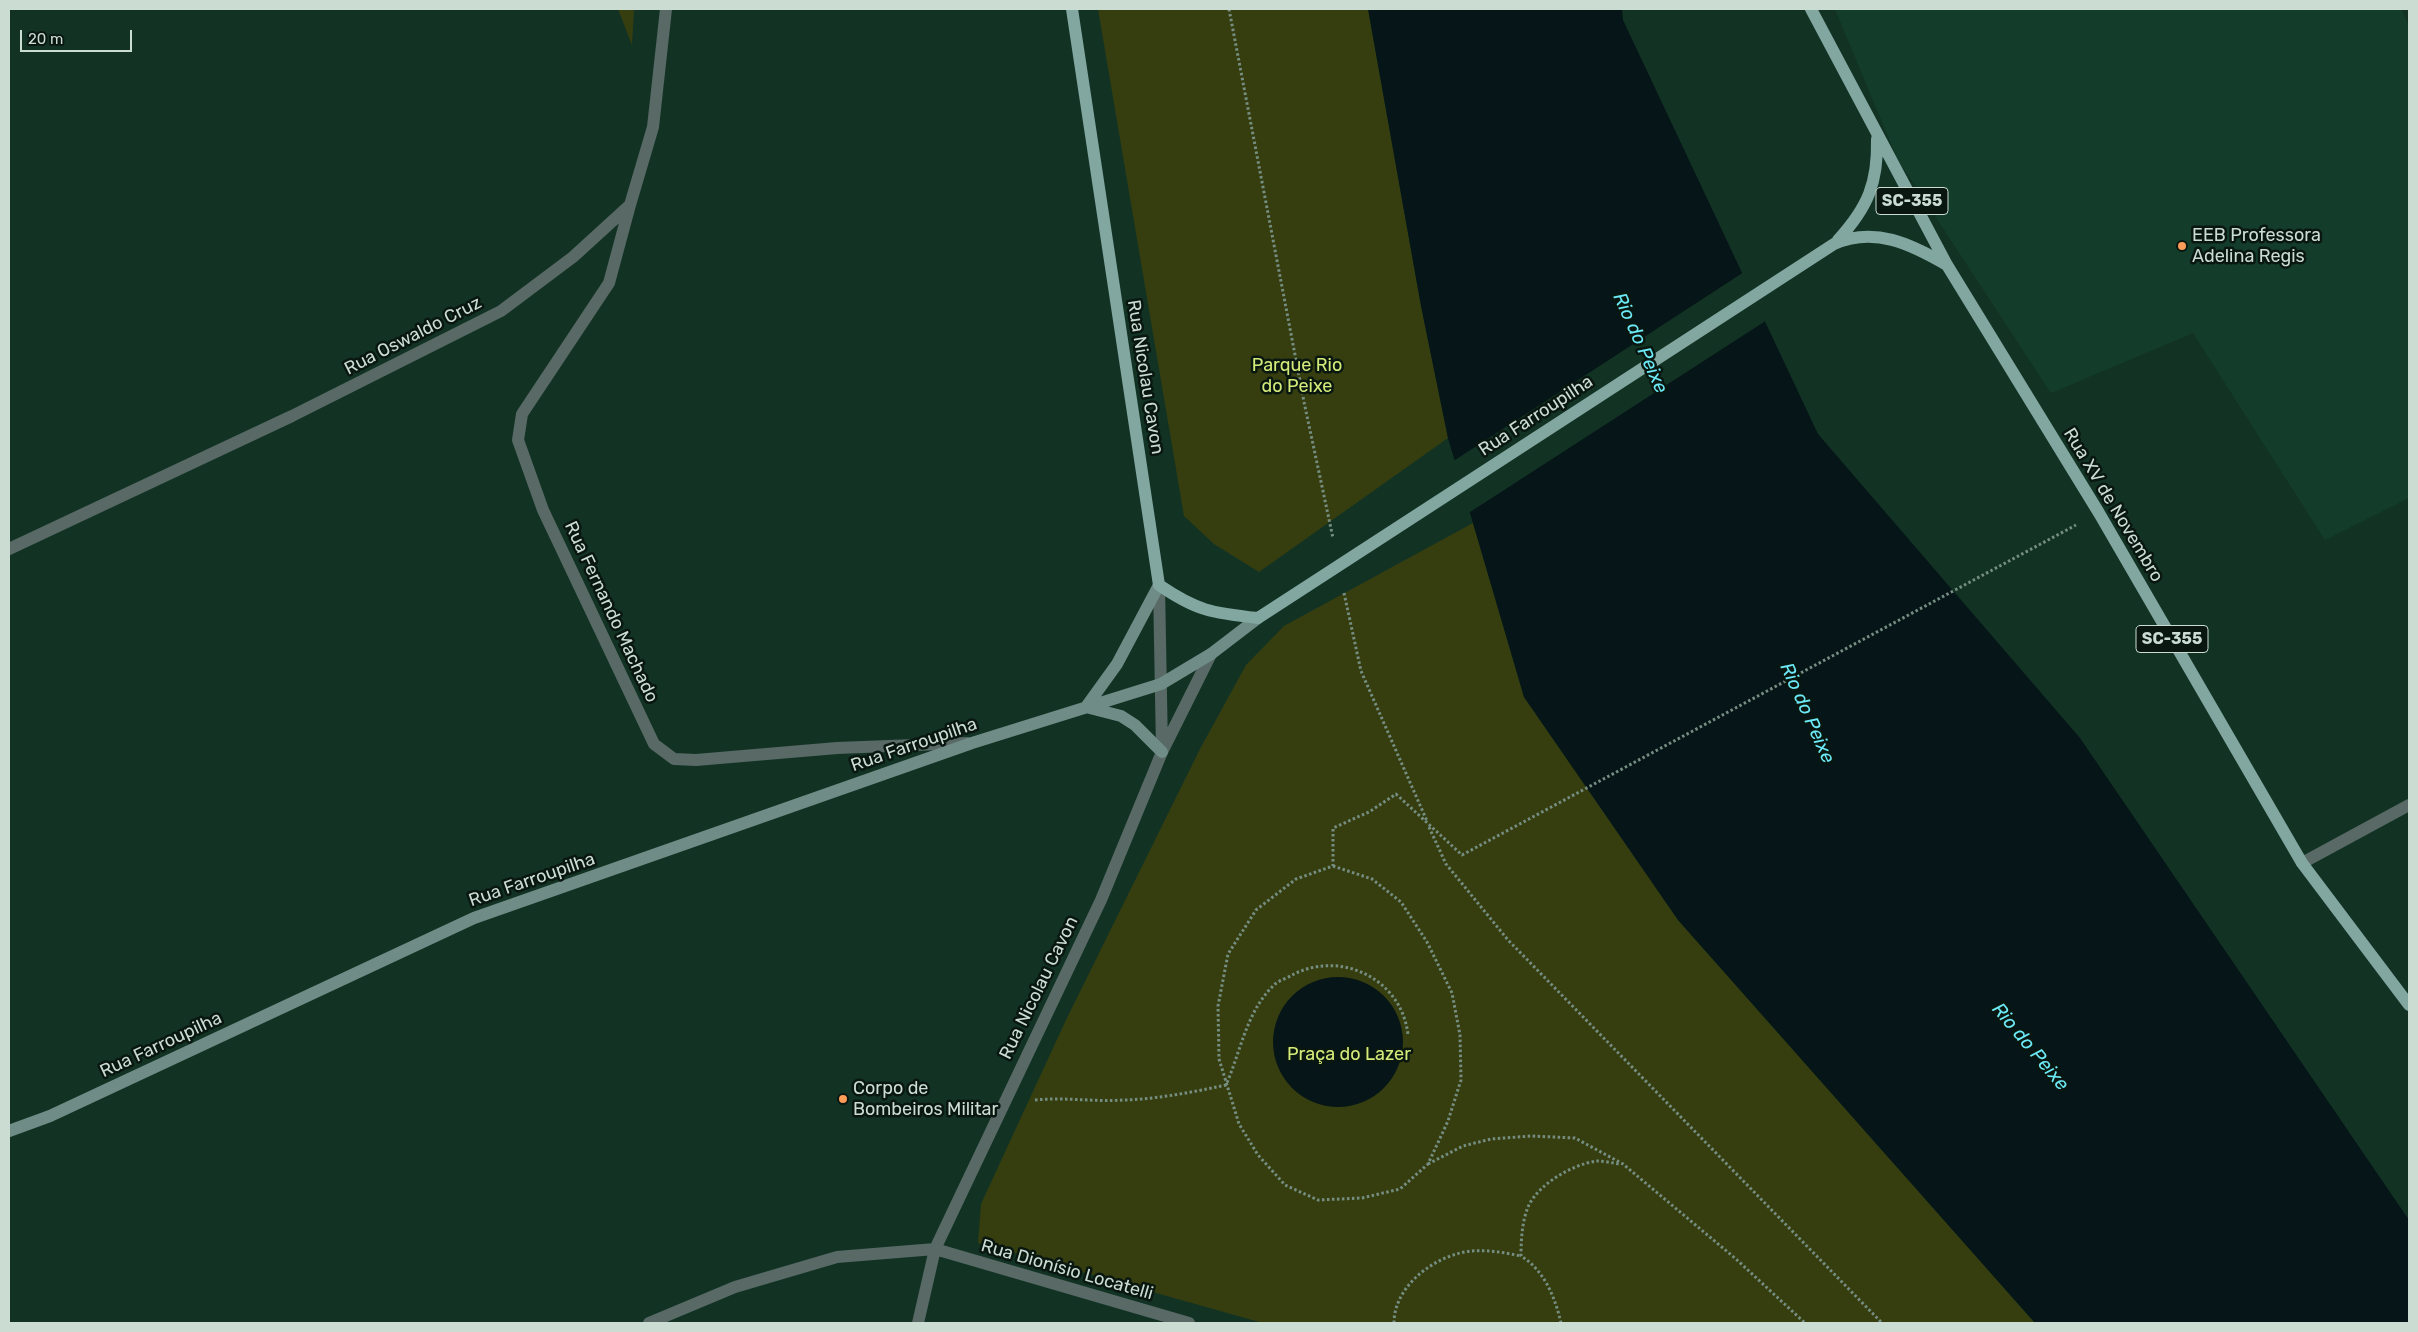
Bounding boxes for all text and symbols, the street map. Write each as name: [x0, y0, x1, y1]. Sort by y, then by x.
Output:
scale bar: [22, 20, 135, 52]
text: 20 m: [28, 30, 63, 48]
road number: SC-355: [1876, 188, 1948, 215]
place label: EEB Professora Adelina Regis: [2192, 225, 2321, 268]
marker: EEB Professora Adelina Regis: [2176, 240, 2188, 252]
water label: Rio do Peixe: [1608, 289, 1672, 397]
street label: Rua Oswaldo Cruz: [341, 292, 485, 380]
street label: Rua Nicolau Cavon: [1122, 298, 1168, 456]
park label: Parque Rio do Peixe: [1252, 355, 1342, 398]
street label: Rua Farroupilha: [1475, 371, 1597, 461]
street label: Rua XV de Novembro: [2058, 424, 2168, 586]
street label: Rua Fernando Machado: [559, 518, 663, 706]
road number: SC-355: [2136, 626, 2208, 652]
water label: Rio do Peixe: [1775, 659, 1839, 767]
street label: Rua Farroupilha: [848, 713, 980, 777]
street label: Rua Farroupilha: [466, 848, 598, 912]
street label: Rua Nicolau Cavon: [995, 913, 1083, 1063]
water label: Rio do Peixe: [1987, 998, 2073, 1096]
street label: Rua Farroupilha: [97, 1007, 225, 1083]
park label: Praça do Lazer: [1287, 1044, 1411, 1066]
place label: Corpo de Bombeiros Militar: [853, 1078, 998, 1120]
marker: Corpo de Bombeiros Militar: [837, 1093, 849, 1105]
street label: Rua Dionísio Locatelli: [979, 1235, 1155, 1305]

